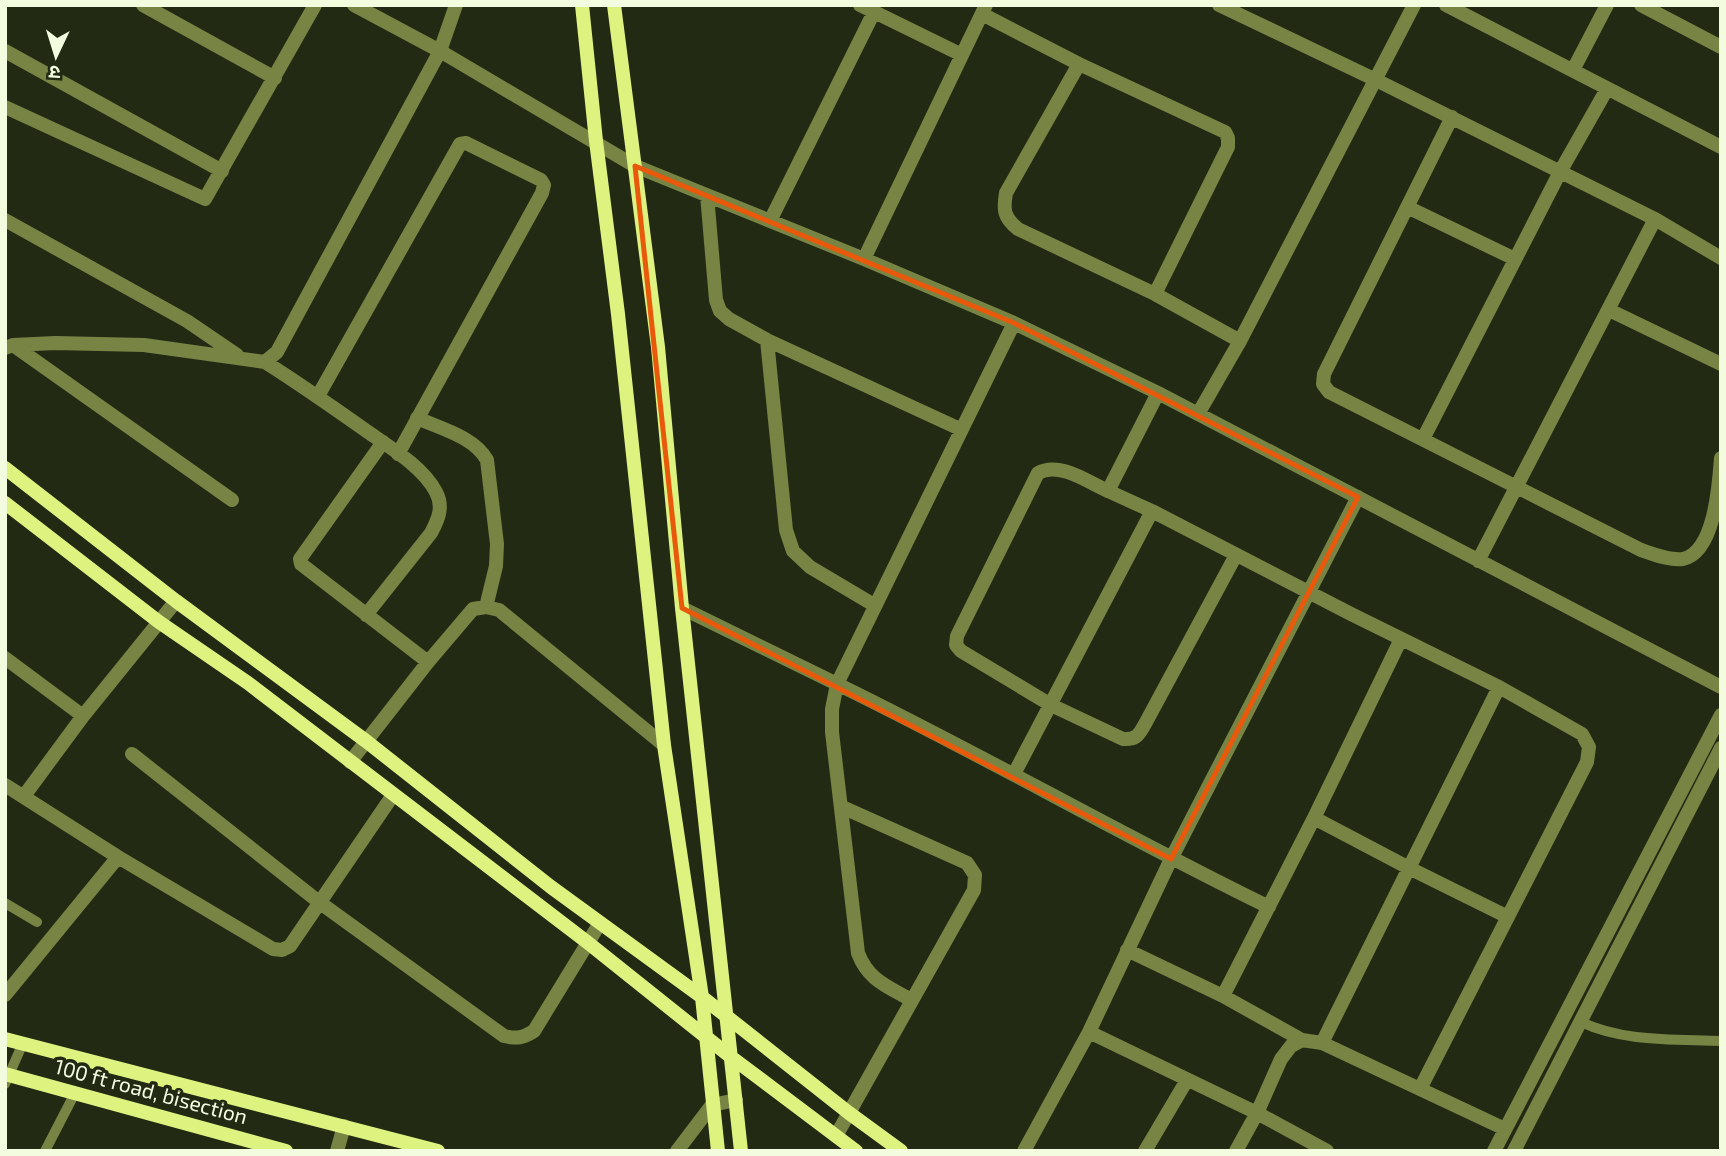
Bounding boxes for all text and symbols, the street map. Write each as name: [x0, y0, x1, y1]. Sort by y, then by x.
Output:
north arrow: [21, 21, 91, 91]
text: उ: [48, 62, 61, 85]
street label: 100 ft road, bisection: [52, 1053, 251, 1128]

